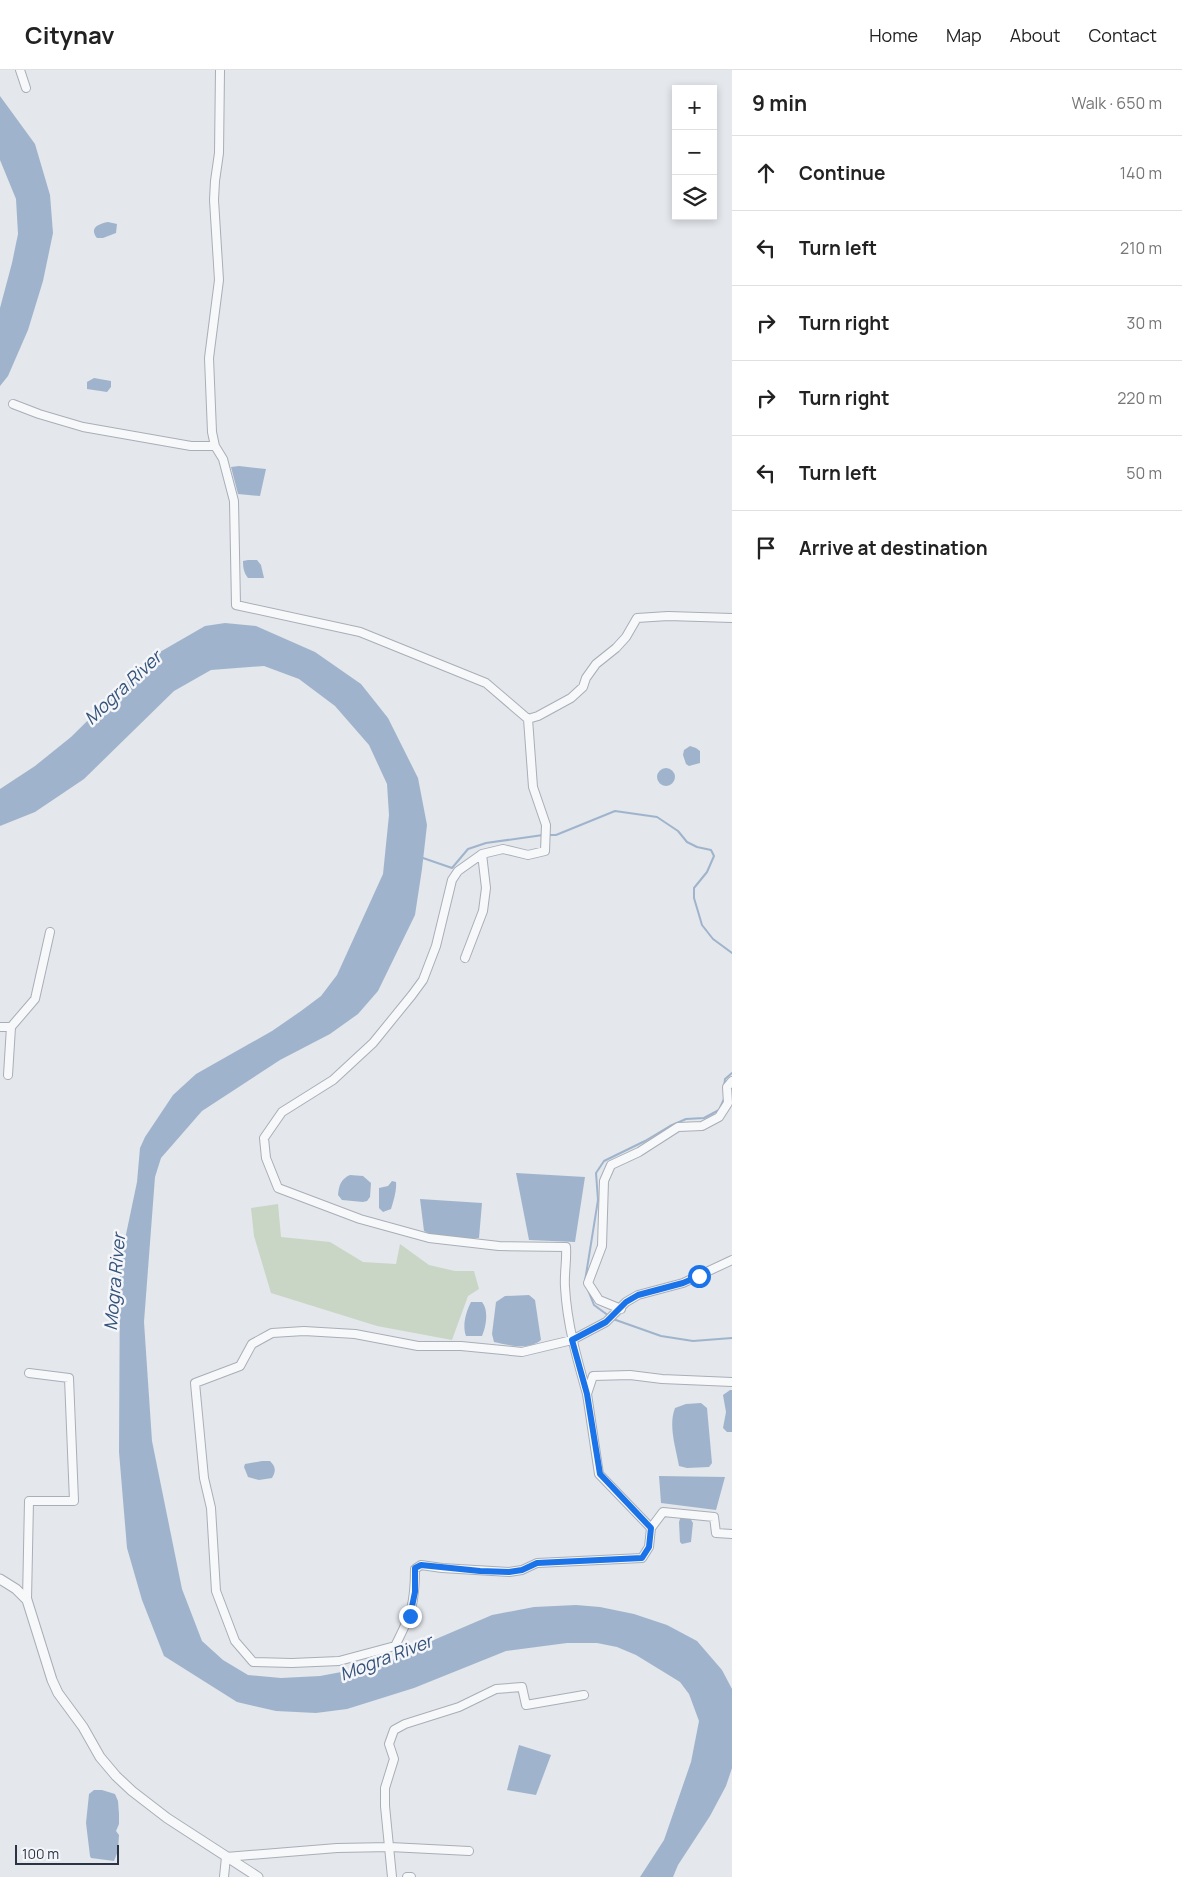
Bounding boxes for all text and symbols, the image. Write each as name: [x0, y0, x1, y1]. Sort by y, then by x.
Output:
text: Citynav: [25, 18, 115, 51]
text: Home: [869, 23, 918, 47]
text: Map: [946, 23, 982, 47]
text: About: [1010, 23, 1060, 47]
text: Contact: [1088, 23, 1157, 47]
map controls: [672, 85, 717, 220]
button: +: [672, 85, 717, 130]
text: 9 min: [752, 89, 807, 117]
text: Walk · 650 m: [1071, 92, 1162, 114]
button: −: [672, 130, 717, 175]
icon: ahead: [752, 159, 780, 187]
text: Continue: [799, 160, 885, 186]
text: 140 m: [1120, 162, 1162, 184]
button: layers: [672, 175, 717, 220]
icon: left: [752, 234, 780, 262]
text: Turn left: [799, 235, 877, 261]
text: 210 m: [1120, 237, 1162, 259]
icon: right: [752, 309, 780, 337]
text: Turn right: [799, 310, 889, 336]
text: 30 m: [1127, 312, 1162, 334]
icon: right: [752, 384, 780, 412]
text: Turn right: [799, 385, 889, 411]
text: 220 m: [1117, 387, 1162, 409]
icon: left: [752, 459, 780, 487]
text: Turn left: [799, 460, 877, 486]
text: 50 m: [1126, 462, 1162, 484]
icon: arrive: [752, 534, 780, 562]
text: Arrive at destination: [799, 535, 988, 561]
water label: Mogra River: [78, 644, 168, 729]
water label: Mogra River: [98, 1230, 130, 1332]
route start: [688, 1265, 711, 1288]
route end: [399, 1605, 422, 1628]
water label: Mogra River: [336, 1627, 438, 1686]
scale bar: [15, 1842, 119, 1865]
text: 100 m: [22, 1844, 59, 1863]

